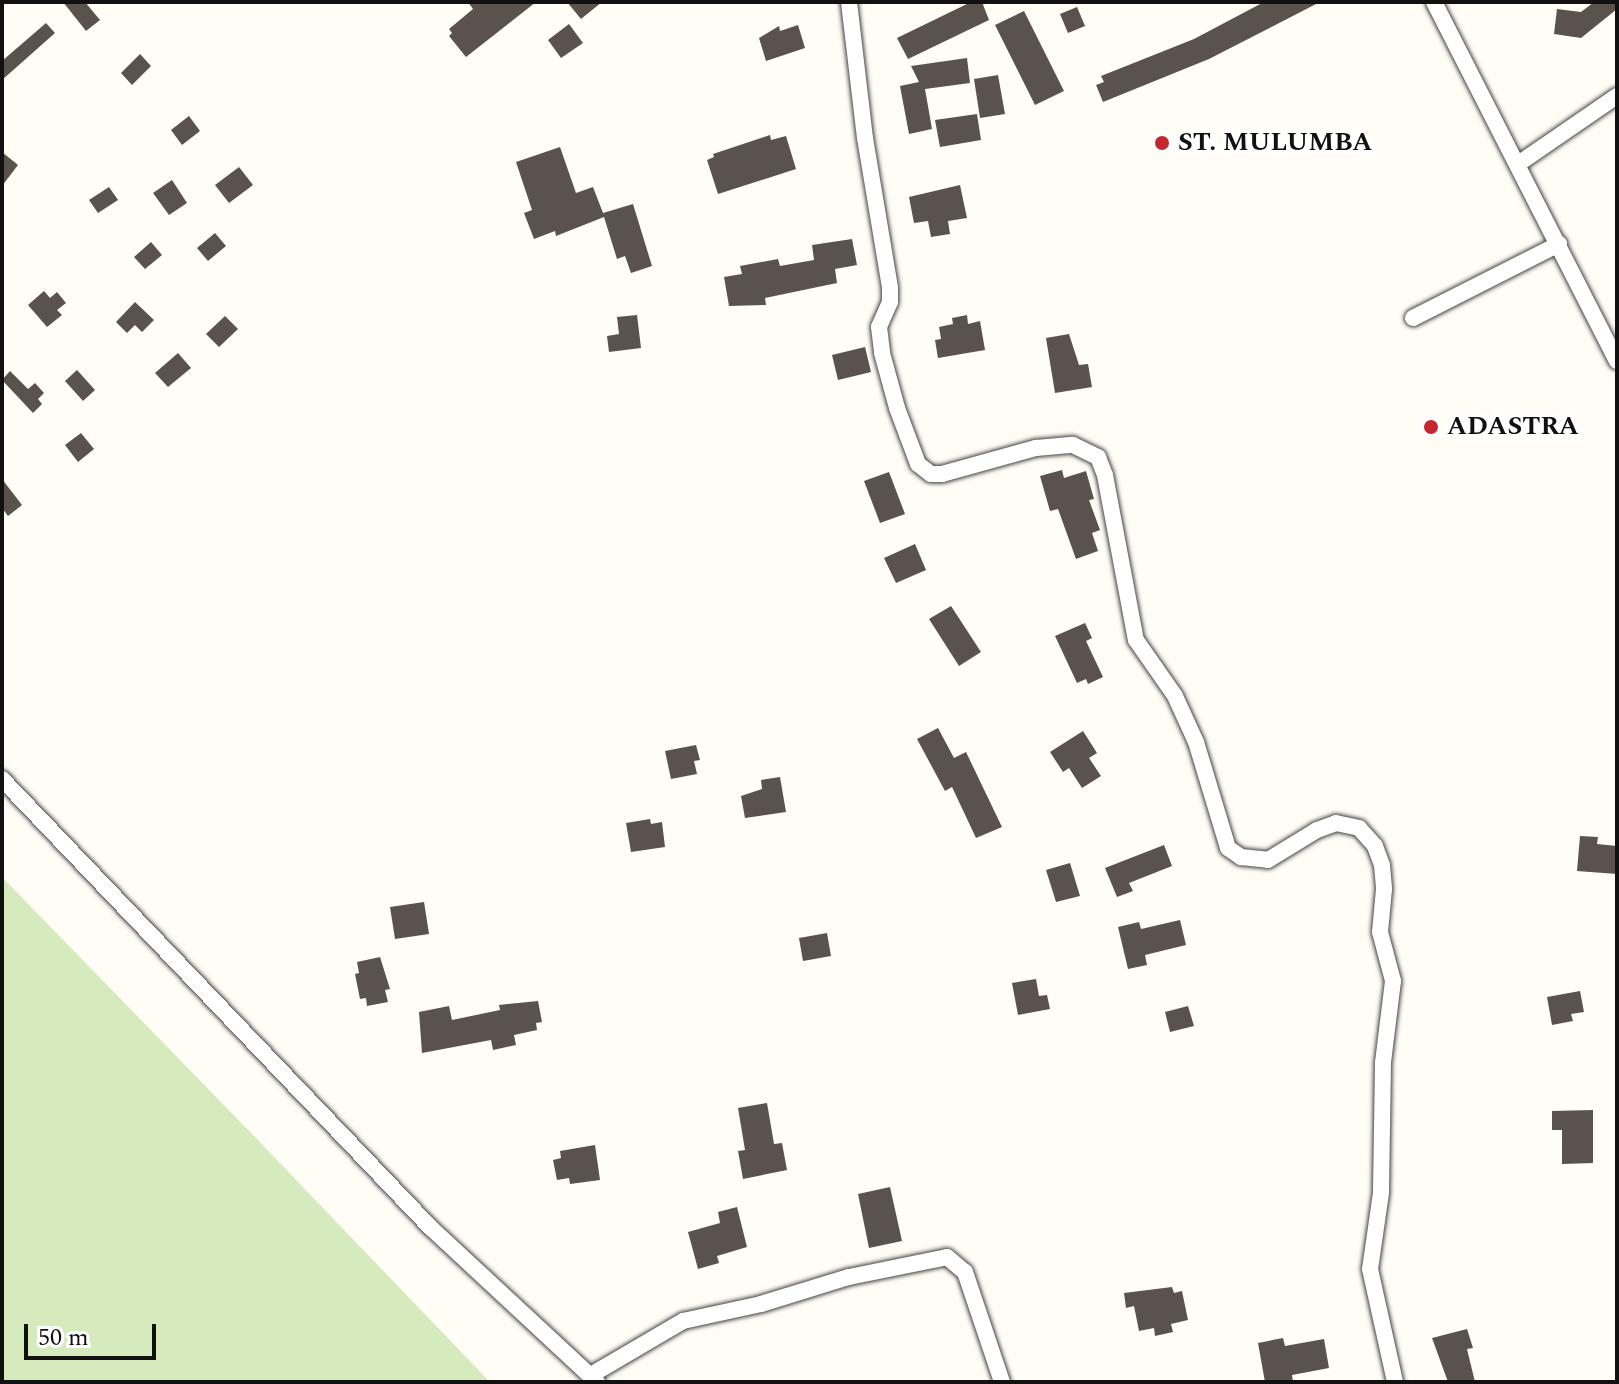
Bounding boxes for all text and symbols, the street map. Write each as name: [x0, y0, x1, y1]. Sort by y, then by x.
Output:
place label: ST. MULUMBA: [1178, 127, 1372, 159]
marker: ST. MULUMBA: [1153, 134, 1171, 152]
place label: ADASTRA: [1447, 411, 1579, 443]
marker: ADASTRA: [1422, 418, 1440, 436]
scale bar: [28, 1308, 160, 1358]
text: 50 m: [38, 1320, 89, 1356]

